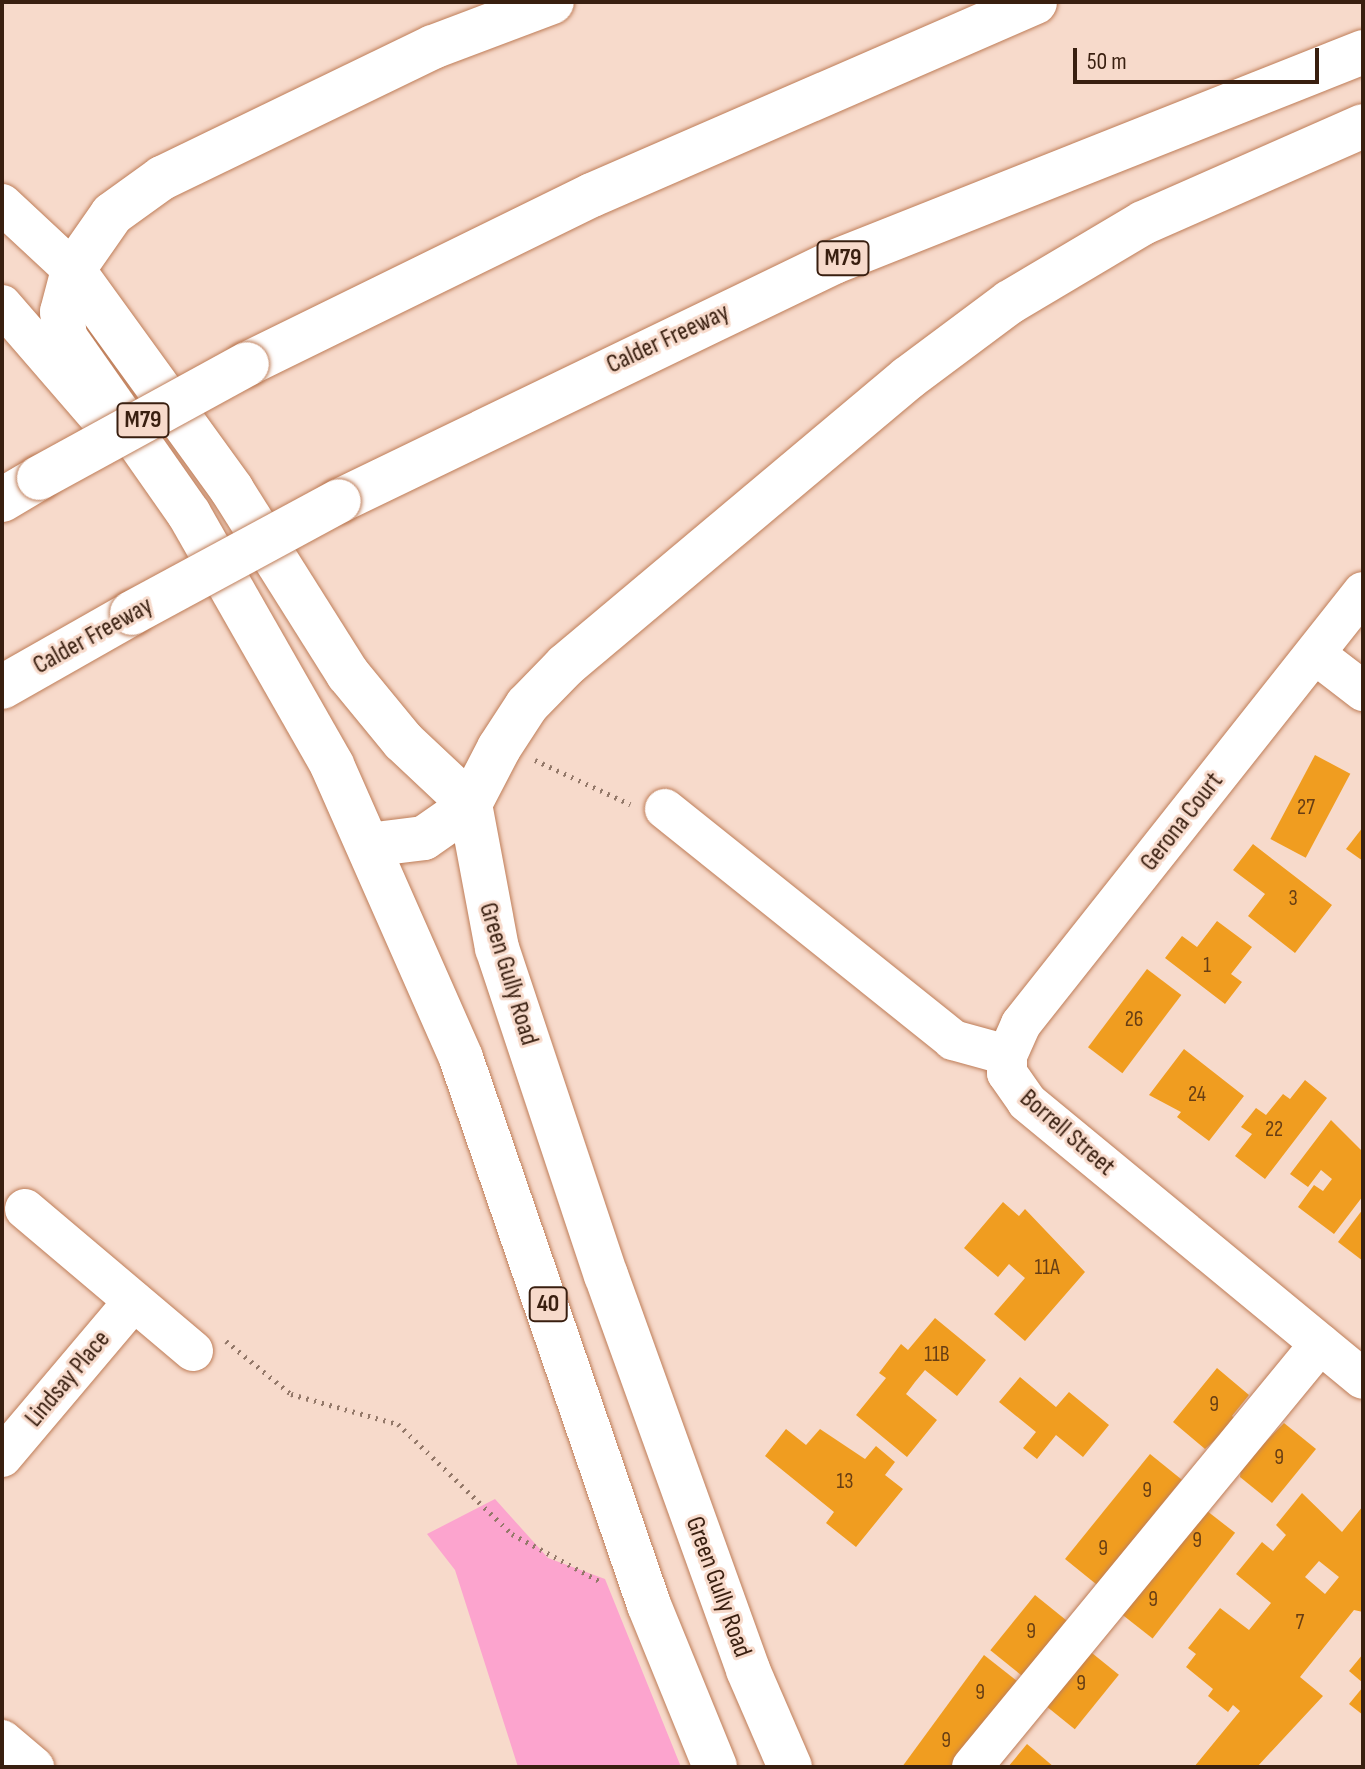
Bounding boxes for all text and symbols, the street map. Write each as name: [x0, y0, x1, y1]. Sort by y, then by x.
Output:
scale bar: [1077, 32, 1323, 82]
text: 50 m: [1087, 47, 1127, 76]
road number: M79: [815, 238, 871, 278]
street label: Calder Freeway: [602, 297, 734, 381]
road number: M79: [115, 400, 171, 440]
street label: Calder Freeway: [28, 590, 158, 682]
street label: Gerona Court: [1134, 767, 1230, 877]
house number: 27: [1297, 795, 1315, 821]
house number: 3: [1288, 886, 1298, 912]
street label: Green Gully Road: [472, 899, 544, 1049]
house number: 1: [1203, 953, 1211, 979]
house number: 26: [1125, 1007, 1143, 1033]
house number: 24: [1188, 1082, 1206, 1108]
street label: Borrell Street: [1013, 1083, 1121, 1183]
house number: 22: [1265, 1117, 1283, 1143]
house number: 11A: [1034, 1255, 1060, 1281]
road number: 40: [528, 1284, 568, 1324]
street label: Lindsay Place: [19, 1324, 117, 1434]
house number: 11B: [924, 1342, 950, 1368]
house number: 9: [1209, 1392, 1219, 1418]
house number: 9: [1274, 1445, 1284, 1471]
house number: 13: [837, 1469, 853, 1495]
house number: 9: [1142, 1478, 1152, 1504]
street label: Green Gully Road: [678, 1512, 758, 1662]
house number: 9: [1192, 1528, 1202, 1554]
house number: 9: [1098, 1536, 1108, 1562]
house number: 9: [1148, 1587, 1158, 1613]
house number: 7: [1296, 1610, 1304, 1636]
house number: 9: [1026, 1619, 1036, 1645]
house number: 9: [1076, 1671, 1086, 1697]
house number: 9: [975, 1680, 985, 1706]
house number: 9: [941, 1728, 951, 1754]

